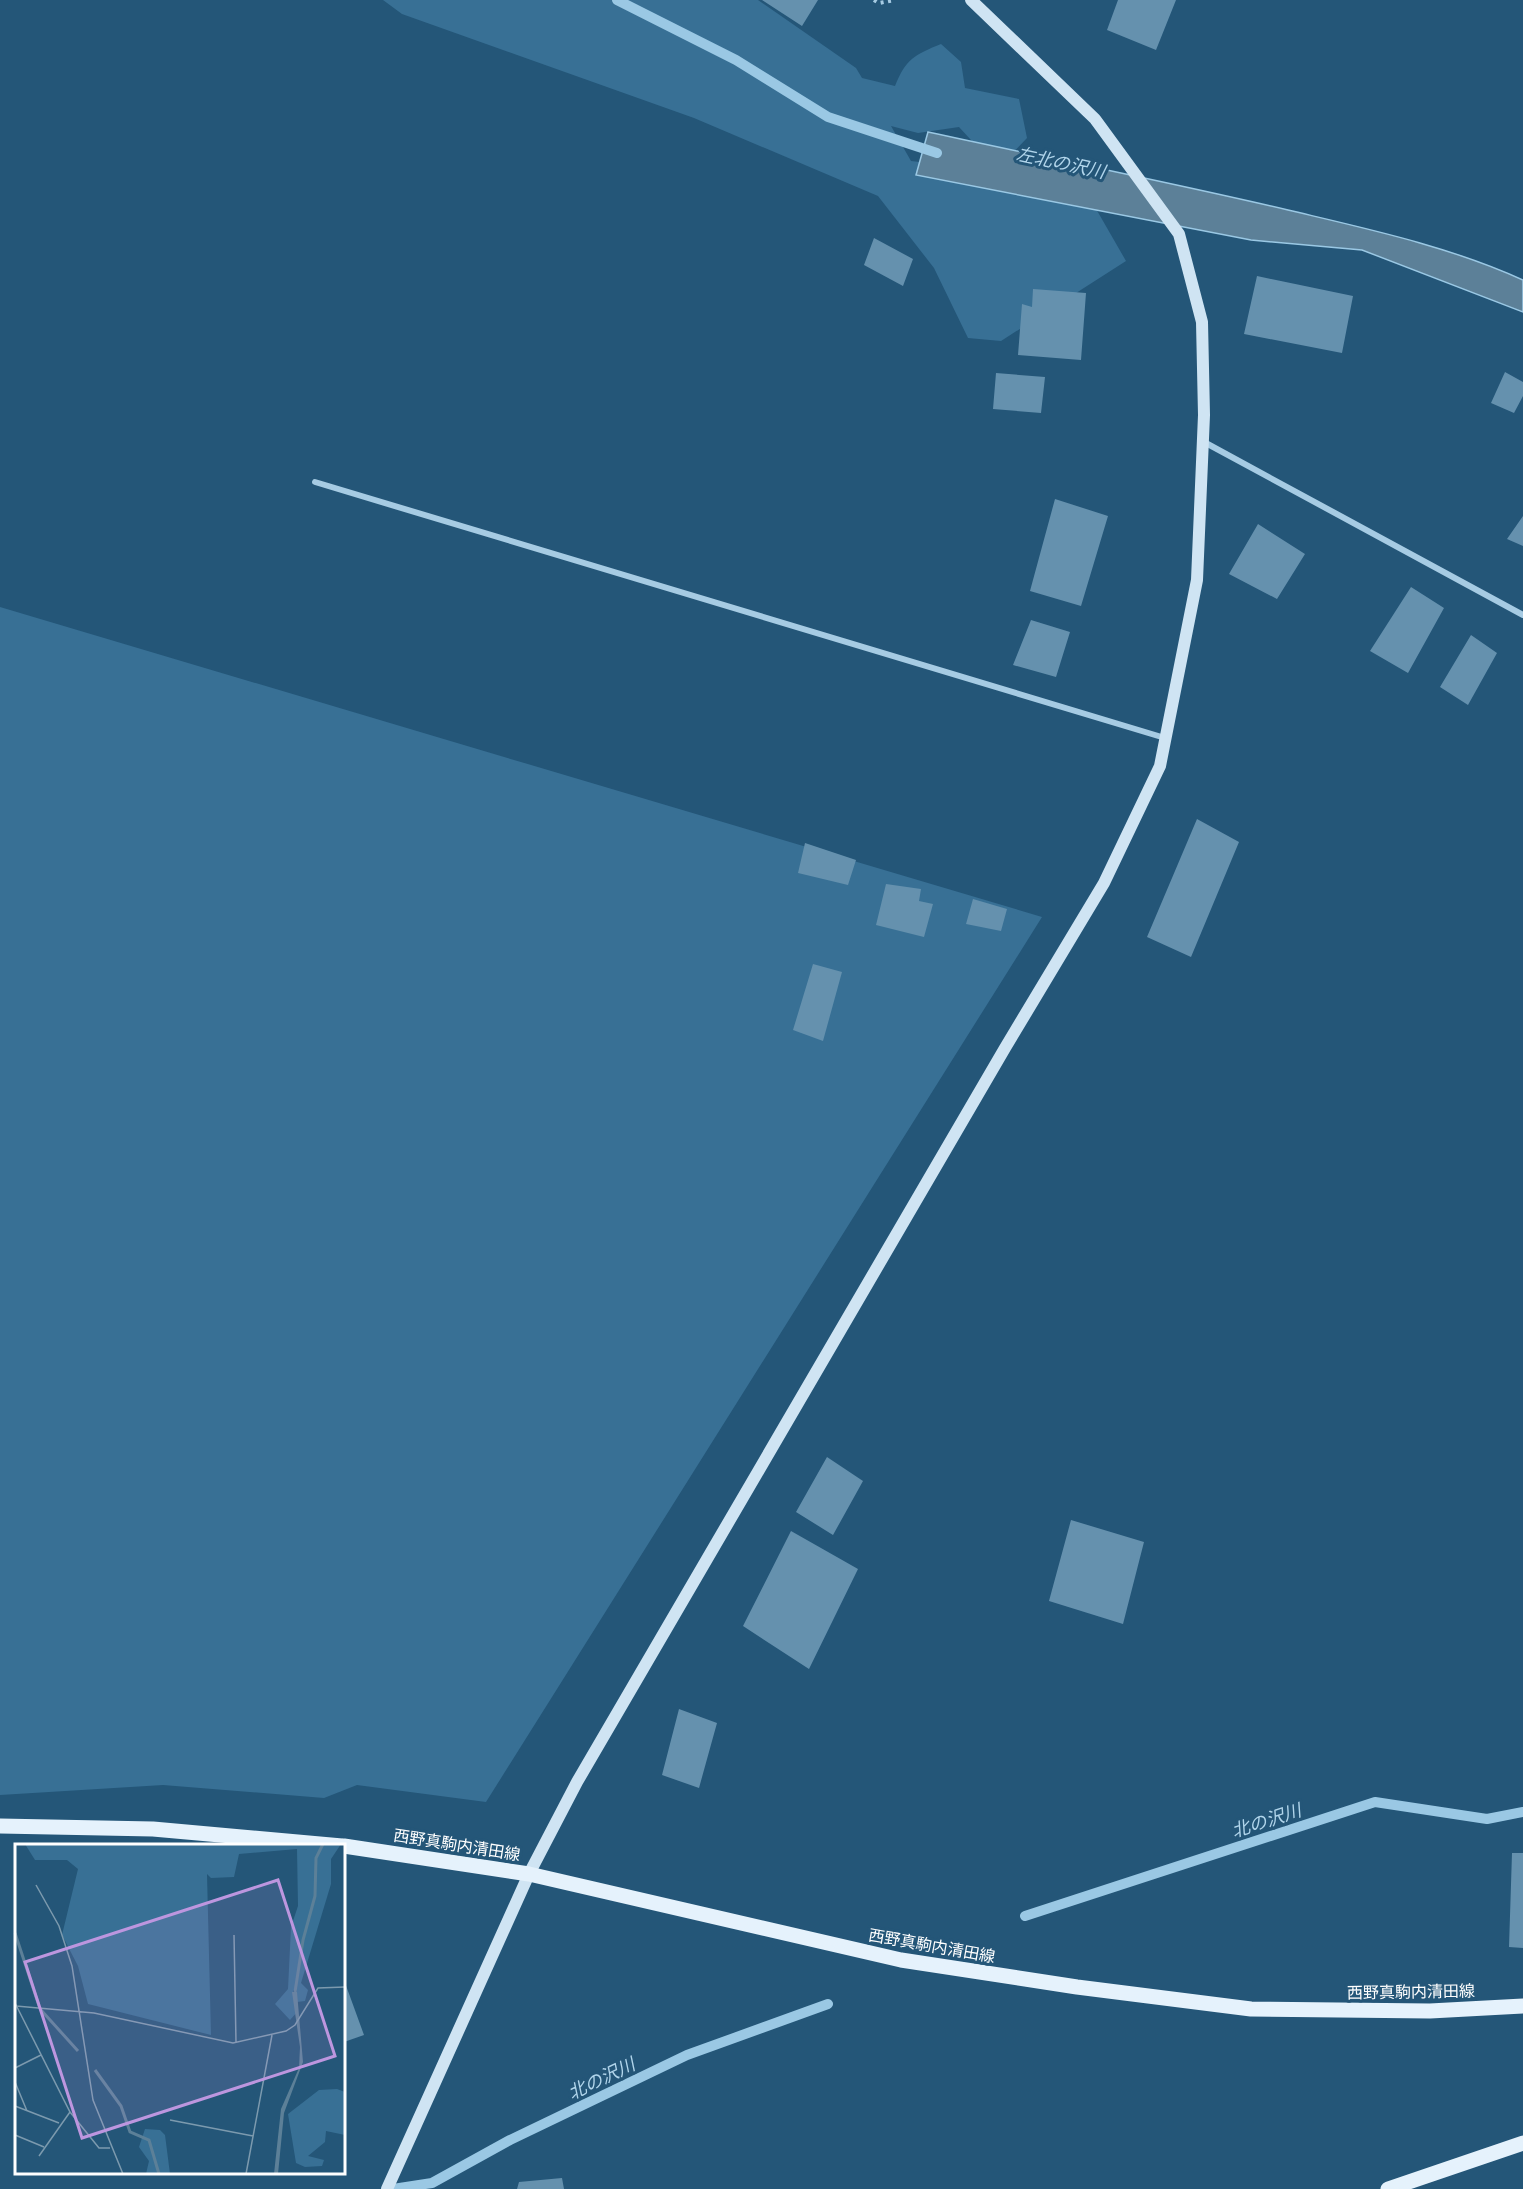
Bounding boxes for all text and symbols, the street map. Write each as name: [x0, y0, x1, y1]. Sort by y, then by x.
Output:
water label: 左北の沢川: [1015, 142, 1109, 183]
water label: 北の沢川: [1228, 1798, 1306, 1842]
street label: 西野真駒内清田線: [392, 1825, 522, 1863]
inset map: [15, 1844, 345, 2174]
street label: 西野真駒内清田線: [867, 1925, 997, 1965]
street label: 西野真駒内清田線: [1347, 1980, 1475, 2002]
water label: 北の沢川: [564, 2051, 640, 2104]

